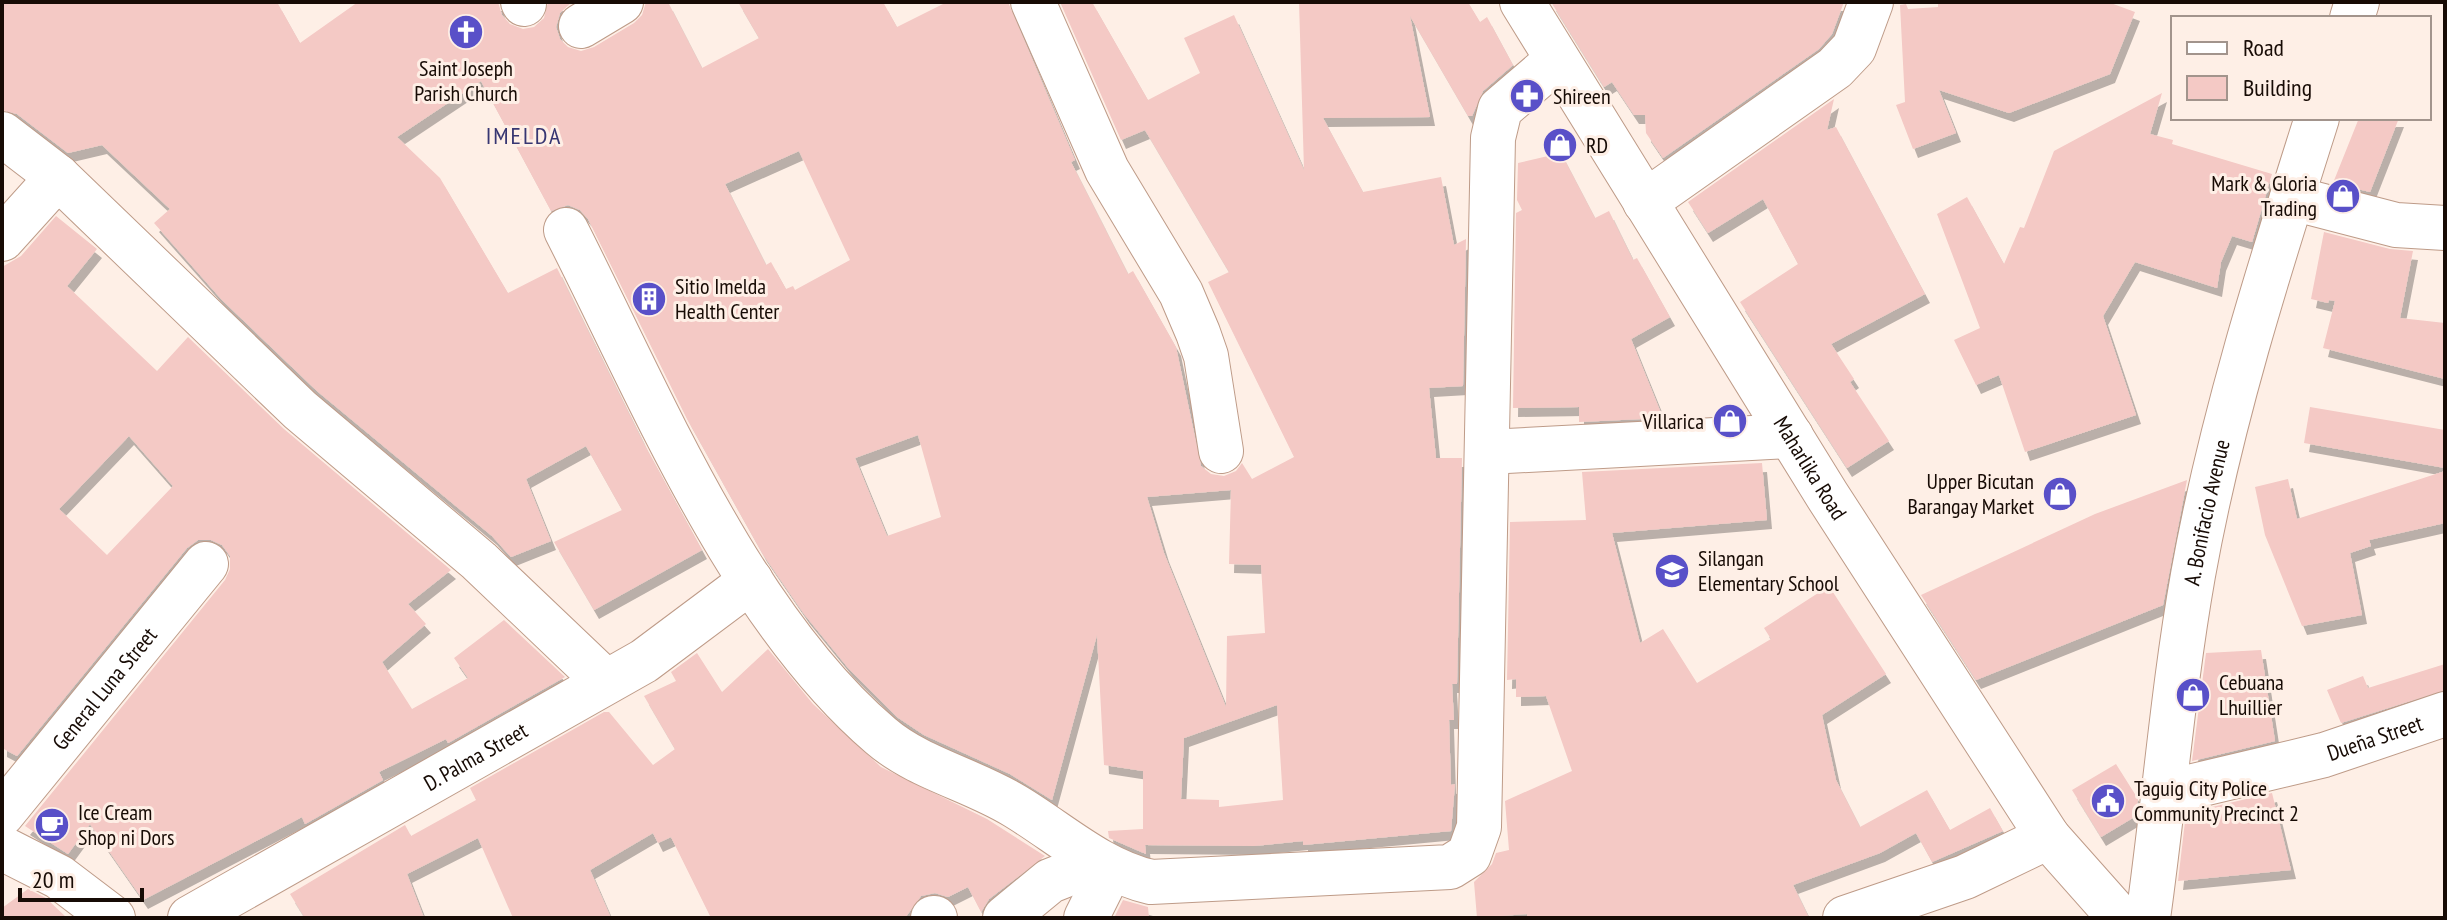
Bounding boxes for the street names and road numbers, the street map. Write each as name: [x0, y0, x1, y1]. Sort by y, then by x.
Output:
street label: Maharlika Road: [1768, 411, 1853, 525]
street label: A. Bonifacio Avenue: [2177, 436, 2236, 588]
street label: General Luna Street: [46, 621, 163, 756]
street label: Dueña Street: [2323, 709, 2426, 767]
street label: D. Palma Street: [419, 716, 532, 797]

